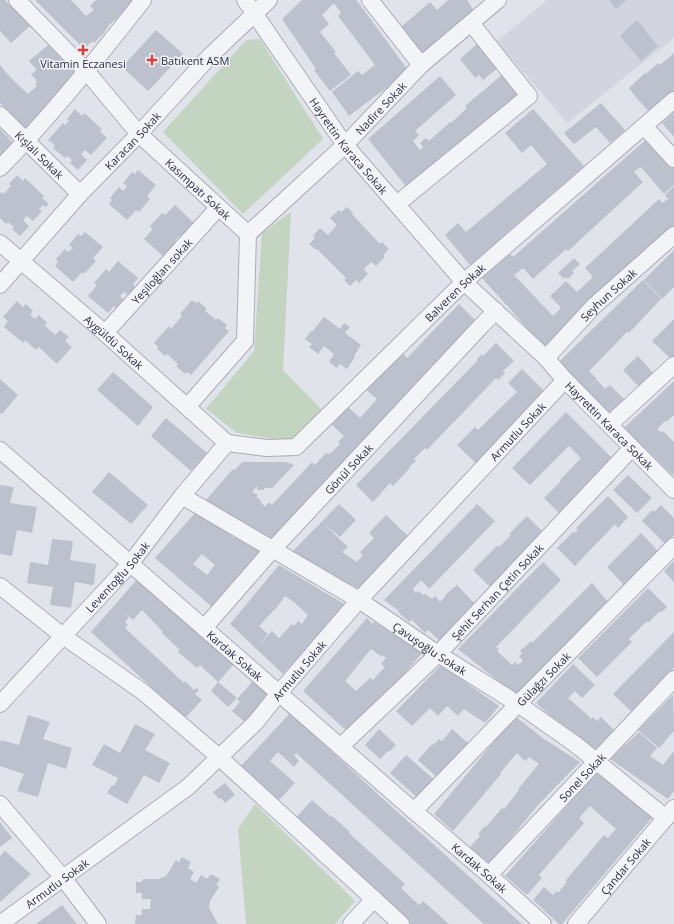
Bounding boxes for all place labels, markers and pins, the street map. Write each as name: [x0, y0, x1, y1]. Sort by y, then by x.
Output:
marker: Vitamin Eczanesi: [78, 45, 88, 55]
place label: Batıkent ASM: [161, 53, 229, 68]
marker: Batıkent ASM: [146, 54, 158, 66]
place label: Vitamin Eczanesi: [40, 56, 126, 71]

